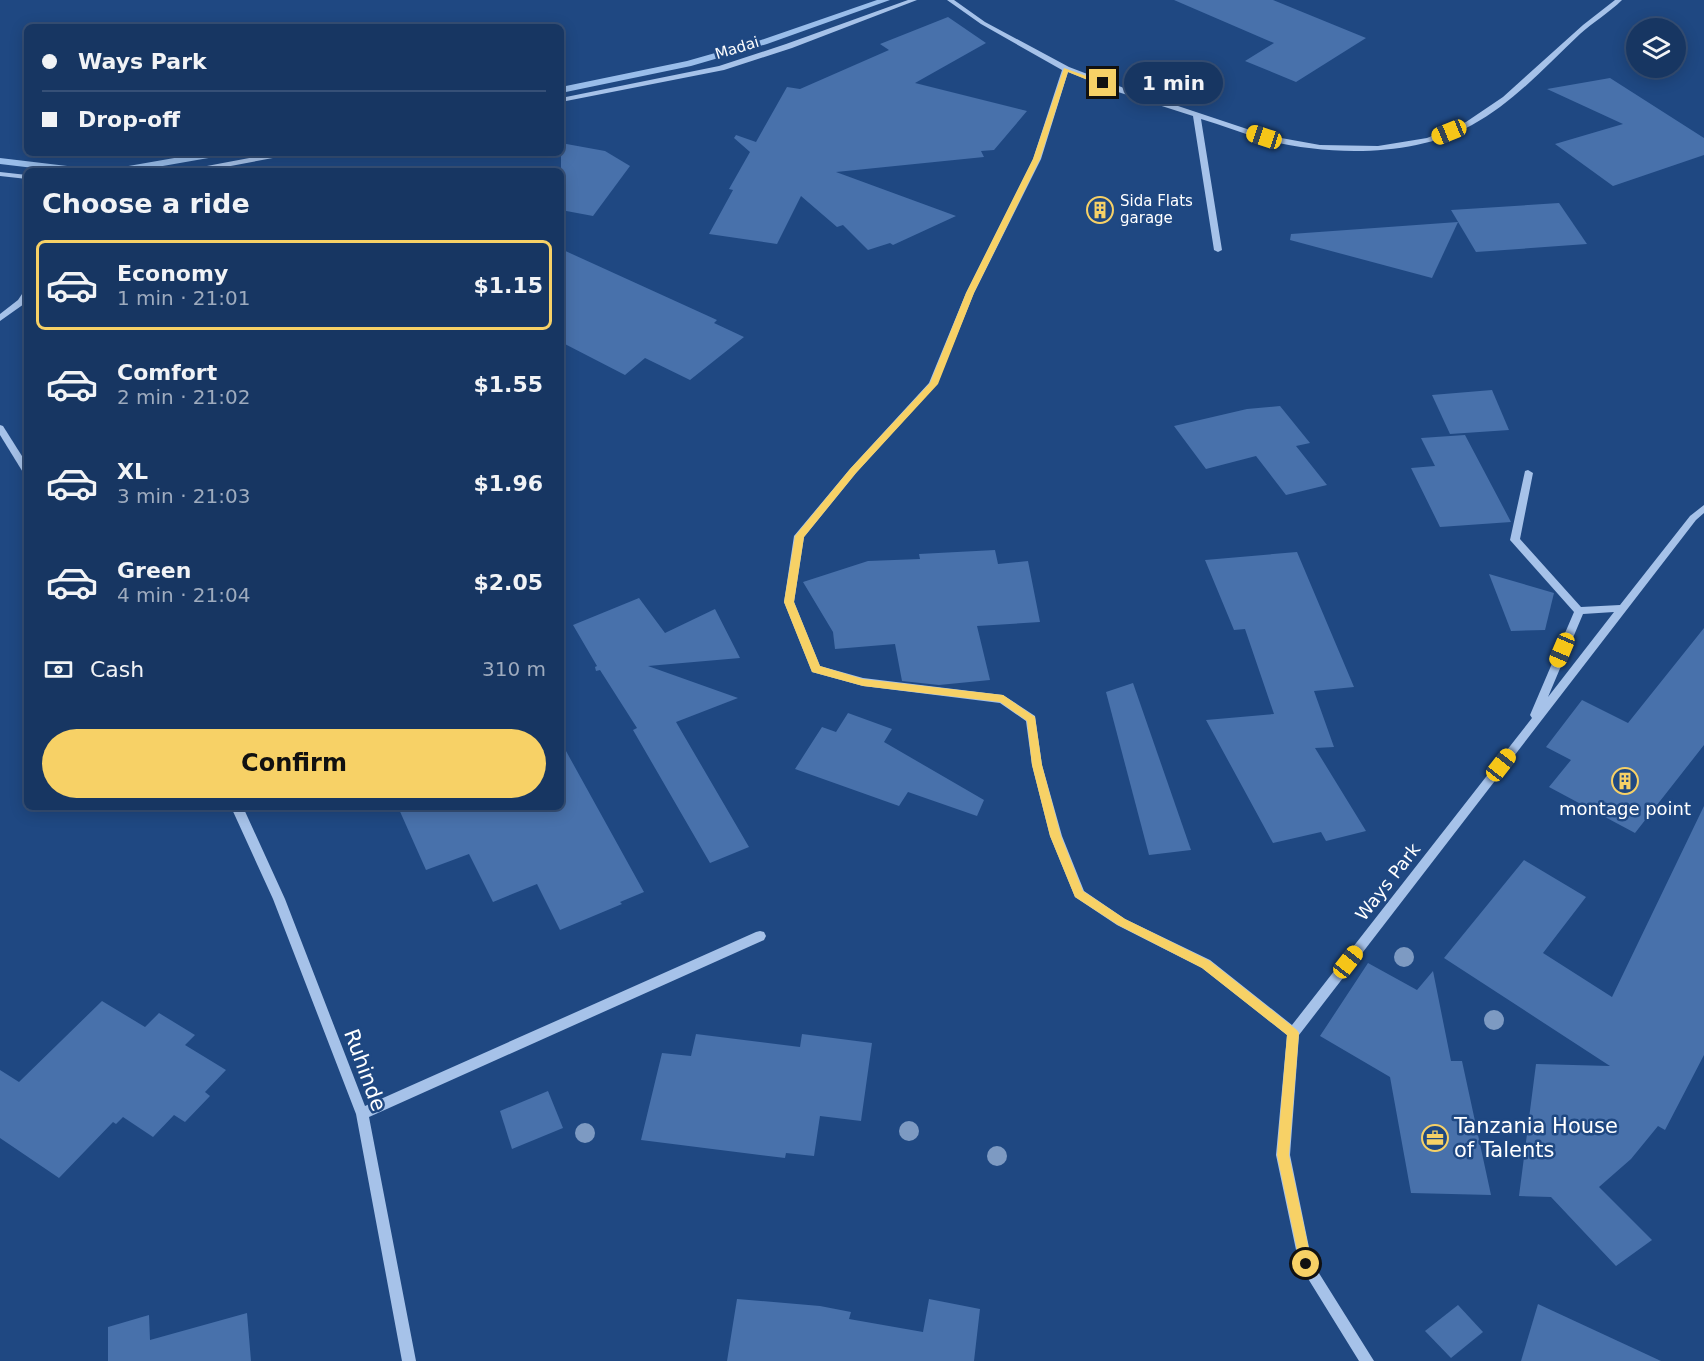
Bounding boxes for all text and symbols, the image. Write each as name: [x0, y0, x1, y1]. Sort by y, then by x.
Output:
map controls: [1626, 18, 1686, 78]
button: layers: [1626, 18, 1686, 78]
street label: Madai: [713, 33, 761, 63]
text: Ways Park: [78, 49, 207, 74]
callout: 1 min: [1124, 62, 1223, 104]
route end: [1089, 69, 1116, 96]
text: 1 min: [1142, 71, 1205, 95]
text: Drop-off: [78, 107, 180, 132]
car: [1429, 117, 1469, 147]
car: [1244, 123, 1284, 151]
text: Choose a ride: [42, 188, 250, 219]
place label: Sida Flats garage: [1120, 192, 1193, 227]
building icon: Sida Flats garage: [1085, 195, 1115, 225]
icon: car: [45, 258, 99, 312]
text: Economy: [117, 261, 228, 286]
text: $1.15: [473, 273, 543, 298]
text: 1 min · 21:01: [117, 286, 251, 310]
icon: car: [45, 357, 99, 411]
text: Comfort: [117, 360, 217, 385]
text: $1.55: [473, 372, 543, 397]
text: 2 min · 21:02: [117, 385, 251, 409]
icon: car: [45, 456, 99, 510]
text: XL: [117, 459, 148, 484]
text: $1.96: [473, 471, 543, 496]
text: 3 min · 21:03: [117, 484, 251, 508]
icon: car: [45, 555, 99, 609]
text: Green: [117, 558, 191, 583]
text: $2.05: [473, 570, 543, 595]
text: 4 min · 21:04: [117, 583, 251, 607]
car: [1547, 630, 1577, 670]
icon: cash: [42, 653, 75, 686]
text: Cash: [90, 657, 144, 682]
text: 310 m: [482, 657, 546, 681]
button: Confirm: [42, 729, 546, 798]
car: [1483, 745, 1519, 785]
building icon: montage point: [1610, 766, 1640, 796]
place label: montage point: [1559, 798, 1691, 819]
street label: Ways Park: [1351, 838, 1425, 925]
car: [1330, 942, 1366, 982]
street label: Ruhinde: [339, 1026, 391, 1114]
place label: Tanzania House of Talents: [1453, 1114, 1618, 1162]
office icon: Tanzania House of Talents: [1420, 1123, 1450, 1153]
route start: [1292, 1250, 1319, 1277]

